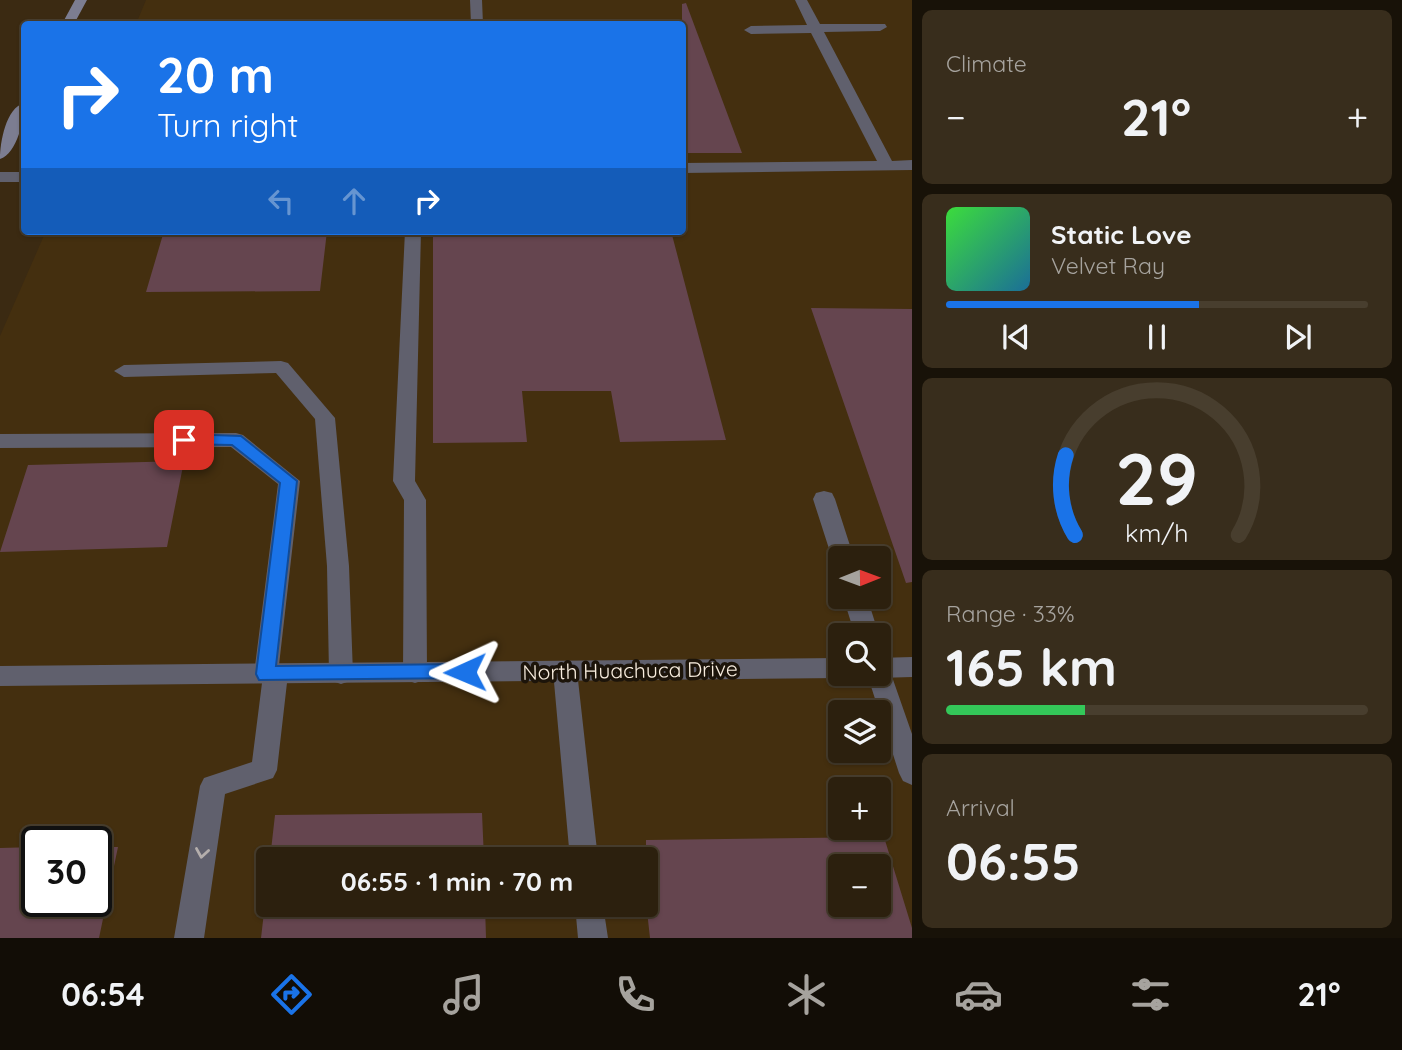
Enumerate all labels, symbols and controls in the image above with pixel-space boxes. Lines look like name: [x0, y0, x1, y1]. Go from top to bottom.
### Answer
text: 20 m: [157, 44, 274, 105]
icon: right: [42, 49, 133, 140]
text: Climate: [946, 49, 1027, 78]
text: 21°: [1121, 84, 1191, 149]
text: −: [946, 93, 966, 141]
text: +: [1347, 93, 1368, 141]
text: Turn right: [157, 105, 298, 145]
icon: left: [262, 182, 300, 220]
icon: ahead: [335, 182, 373, 220]
icon: right: [408, 182, 446, 220]
text: Static Love: [1051, 218, 1192, 251]
text: Velvet Ray: [1051, 251, 1165, 280]
icon: previous: [997, 318, 1035, 356]
icon: pause: [1138, 318, 1176, 356]
icon: next: [1279, 318, 1317, 356]
pin: [154, 410, 214, 470]
icon: arrive: [165, 421, 203, 459]
text: 29: [1116, 432, 1198, 523]
text: km/h: [1125, 517, 1189, 548]
north arrow: [828, 546, 891, 609]
map controls: [828, 546, 891, 917]
text: Range · 33%: [946, 599, 1075, 628]
button: search: [828, 623, 891, 686]
text: 165 km: [946, 634, 1117, 699]
position arrow: [428, 635, 502, 709]
street label: North Huachuca Drive: [522, 655, 738, 685]
button: layers: [828, 700, 891, 763]
button: +: [828, 777, 891, 840]
text: Arrival: [946, 793, 1015, 822]
speed limit sign: 30: [21, 826, 112, 917]
text: 06:55: [946, 828, 1081, 893]
one-way arrow: [195, 847, 210, 859]
button: −: [828, 854, 891, 917]
text: 06:55 · 1 min · 70 m: [341, 865, 573, 898]
icon: directions: [267, 970, 316, 1019]
icon: music: [439, 970, 488, 1019]
icon: phone: [611, 970, 660, 1019]
icon: climate: [782, 970, 831, 1019]
icon: car: [954, 970, 1003, 1019]
icon: filters: [1126, 970, 1175, 1019]
text: 06:54: [61, 974, 145, 1014]
text: 21°: [1297, 974, 1341, 1014]

